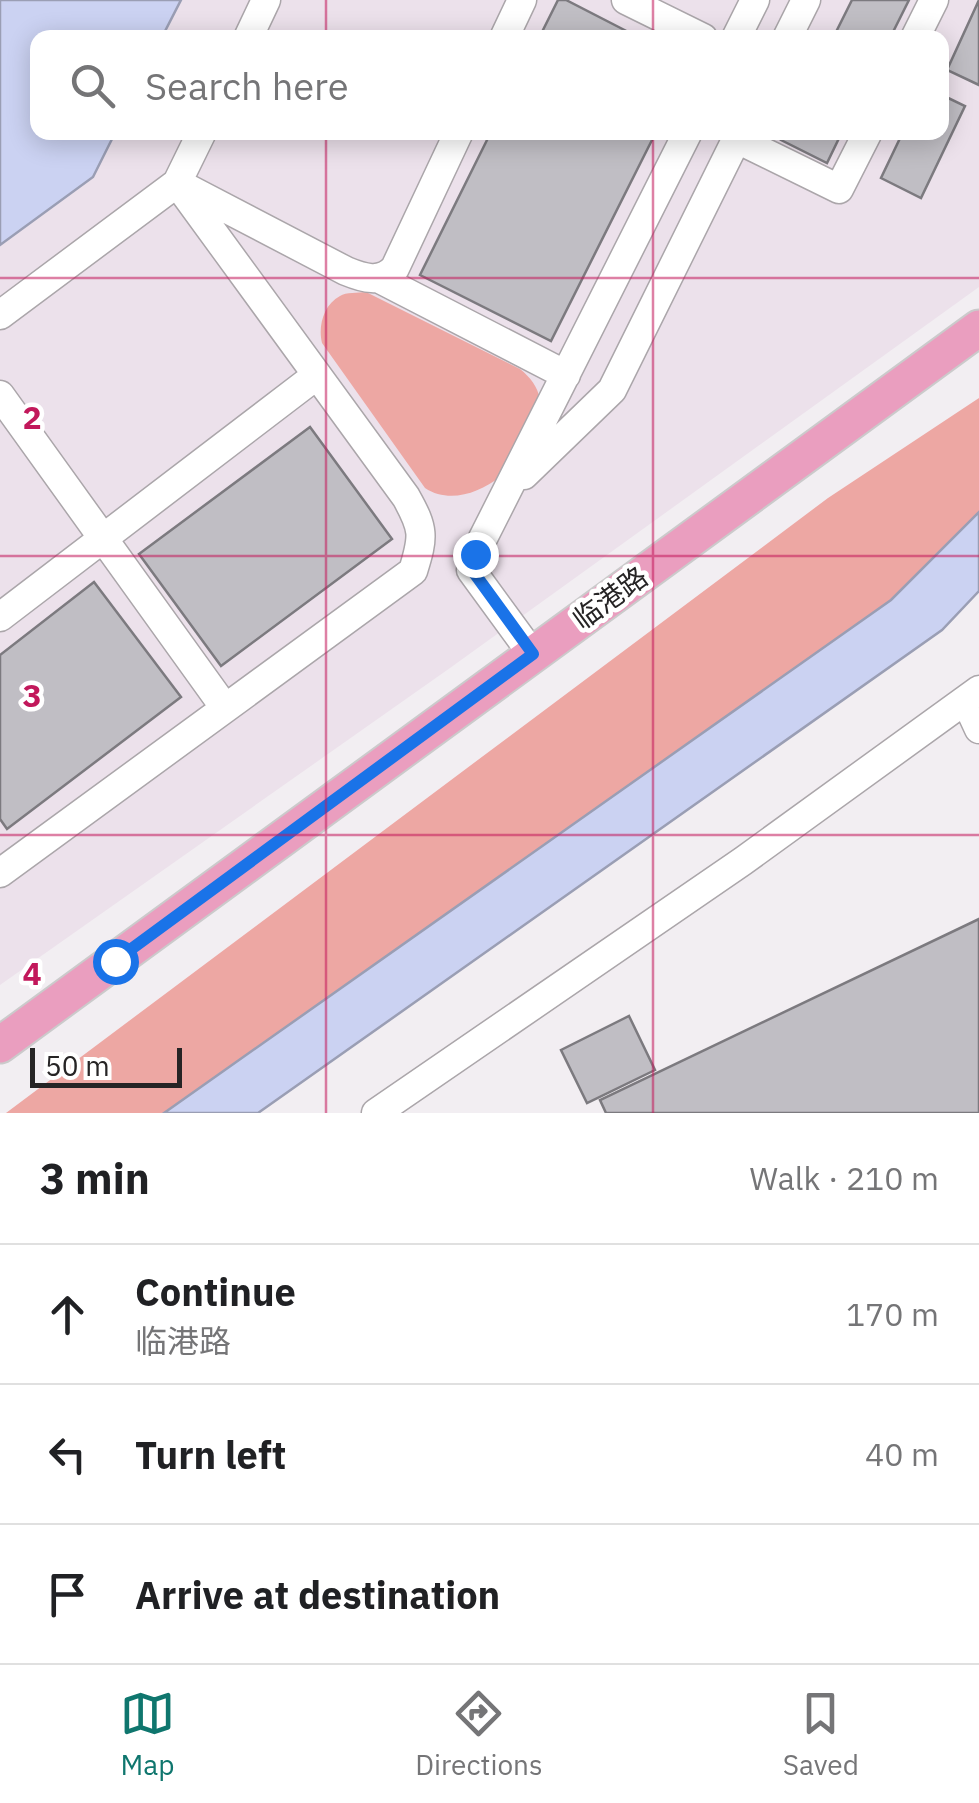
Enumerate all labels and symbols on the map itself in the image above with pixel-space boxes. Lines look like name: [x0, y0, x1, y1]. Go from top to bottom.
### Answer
text: 2: [22, 396, 42, 438]
route end: [453, 532, 499, 578]
street label: 临港路: [565, 558, 655, 637]
text: 3: [22, 674, 42, 716]
route start: [93, 939, 139, 985]
text: 4: [22, 952, 42, 994]
scale bar: [30, 1043, 182, 1088]

